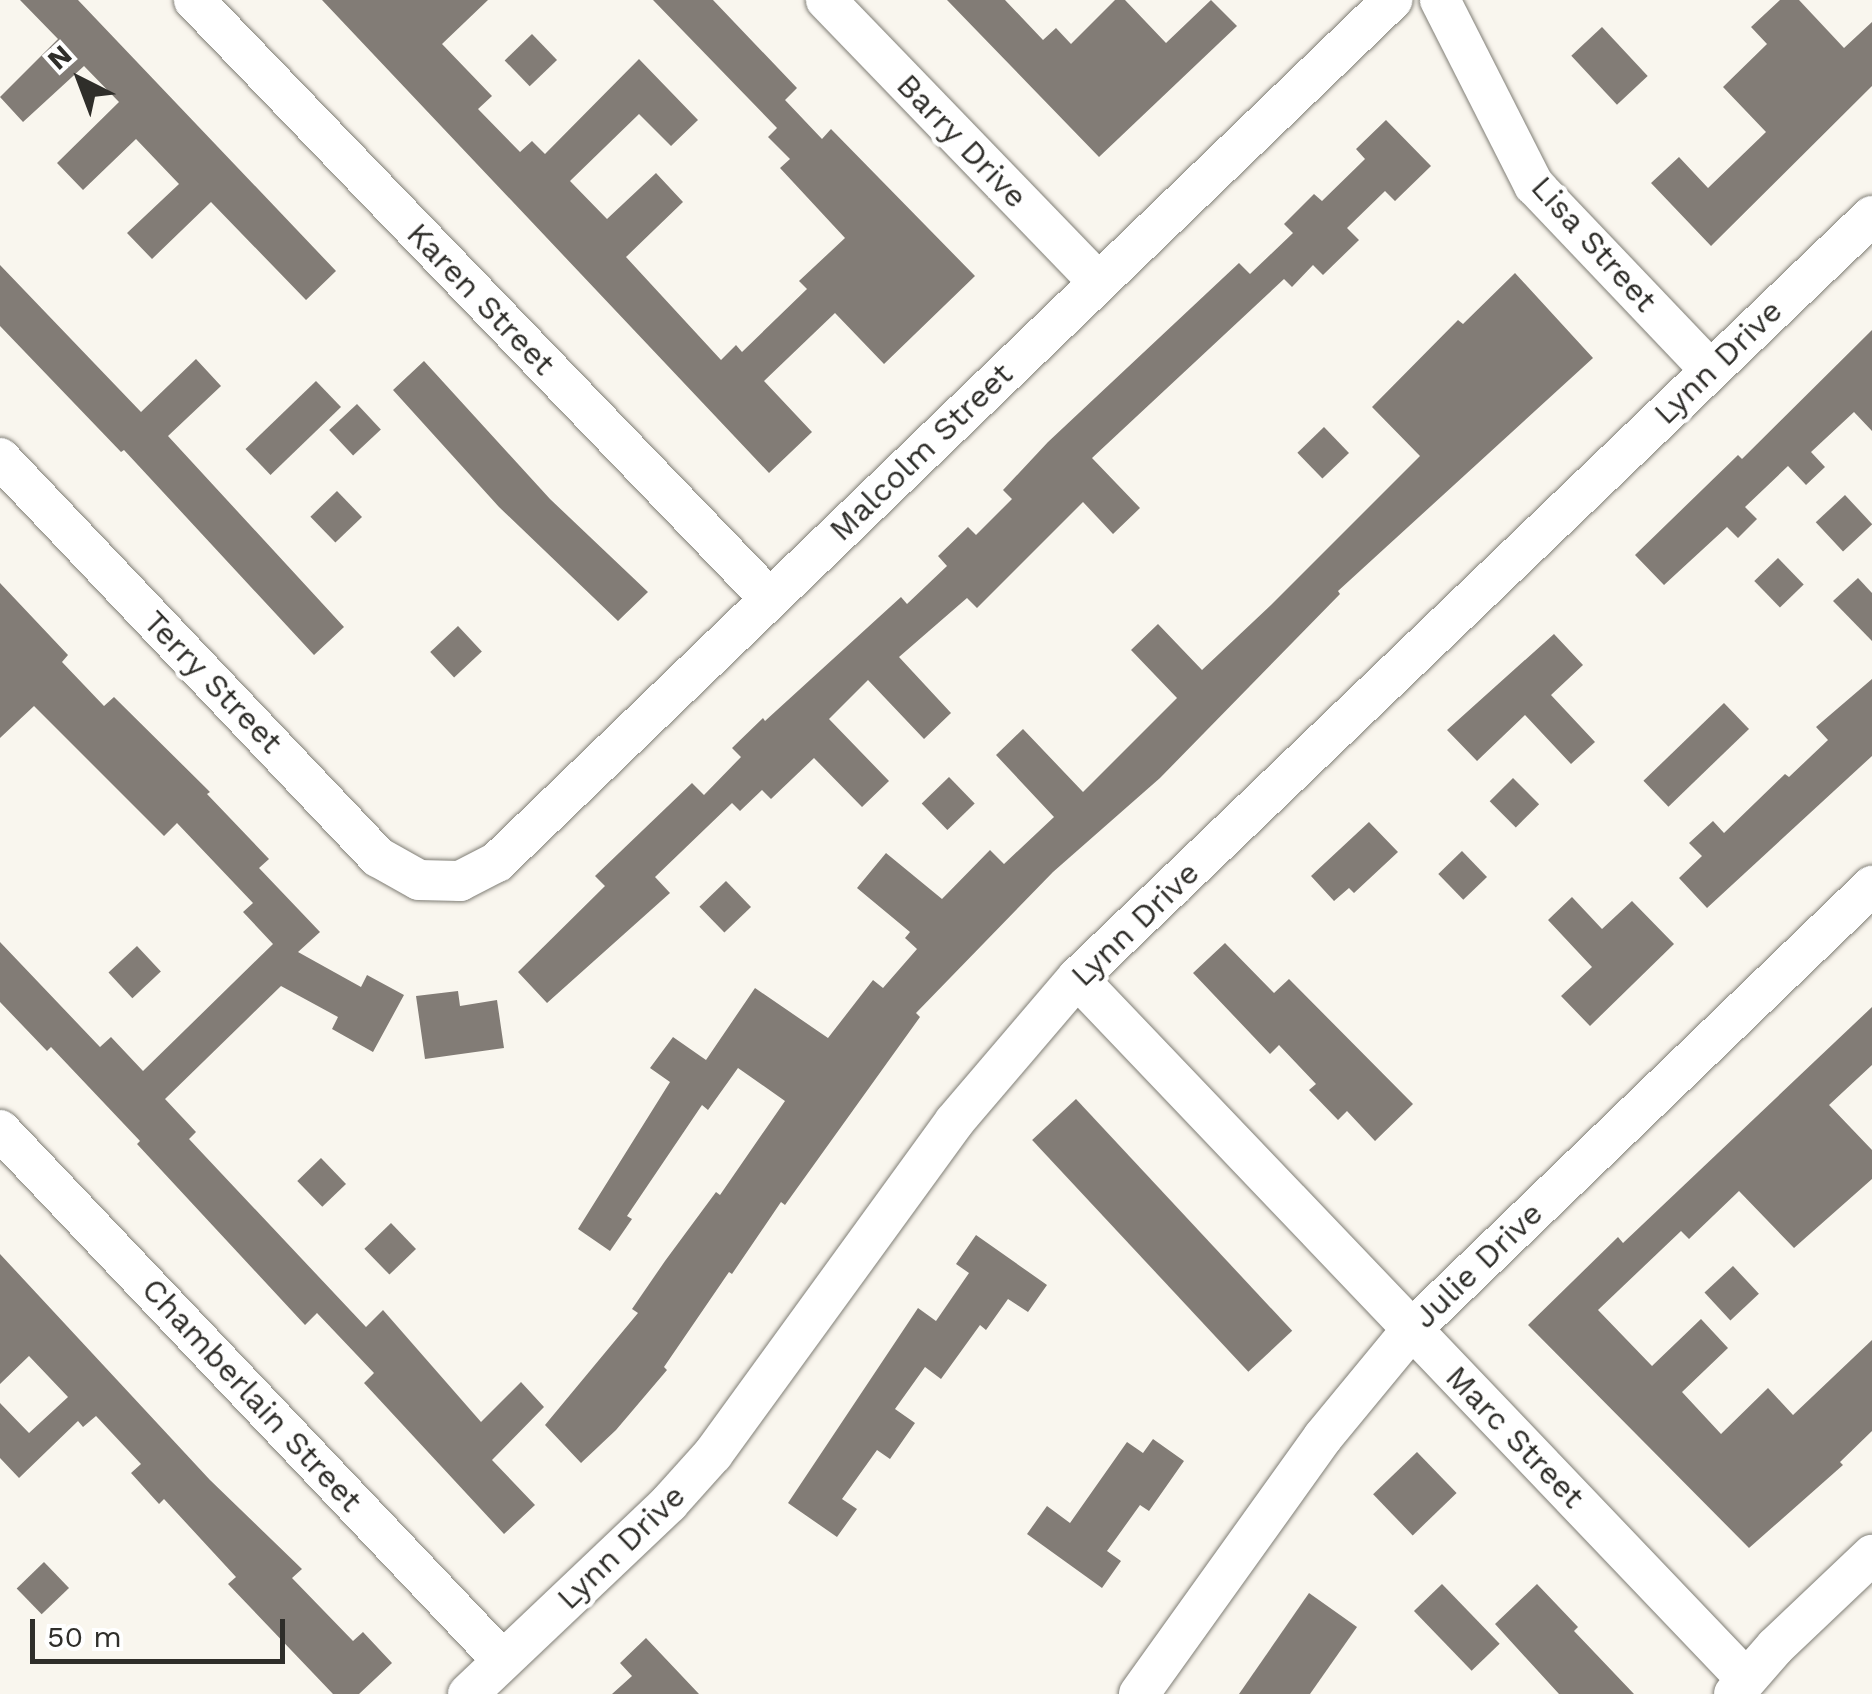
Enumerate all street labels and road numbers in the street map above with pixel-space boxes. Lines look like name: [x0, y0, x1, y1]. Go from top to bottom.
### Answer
street label: Barry Drive: [888, 66, 1036, 216]
street label: Lisa Street: [1523, 168, 1665, 320]
street label: Karen Street: [399, 215, 563, 383]
street label: Lynn Drive: [1646, 292, 1790, 432]
street label: Malcolm Street: [821, 355, 1021, 549]
street label: Terry Street: [135, 602, 291, 762]
street label: Lynn Drive: [1063, 854, 1207, 994]
street label: Julie Drive: [1405, 1194, 1551, 1336]
street label: Chamberlain Street: [134, 1270, 370, 1520]
street label: Marc Street: [1438, 1358, 1592, 1516]
street label: Lynn Drive: [549, 1477, 693, 1617]

